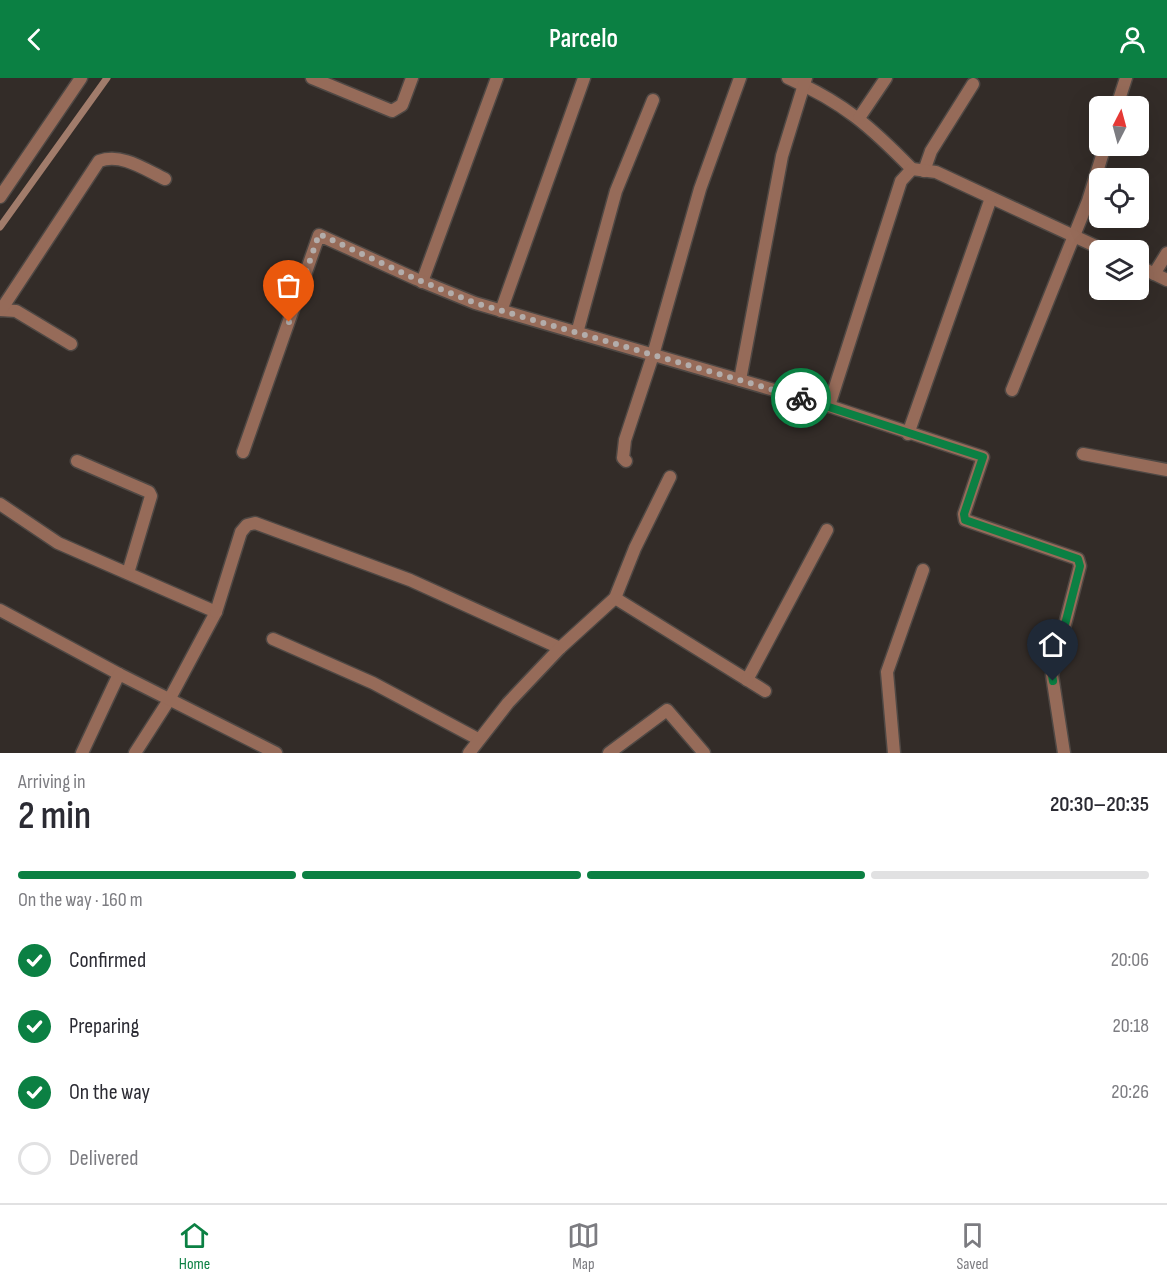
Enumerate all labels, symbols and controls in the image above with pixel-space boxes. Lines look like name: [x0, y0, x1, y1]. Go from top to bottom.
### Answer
icon: back: [18, 23, 51, 56]
text: Parcelo: [549, 23, 618, 55]
icon: person: [1116, 23, 1149, 56]
north arrow: [1089, 96, 1149, 156]
map controls: [1089, 96, 1149, 300]
button: locate: [1089, 168, 1149, 228]
button: layers: [1089, 240, 1149, 300]
pin: [263, 260, 314, 322]
icon: bag: [272, 269, 305, 302]
courier: [771, 368, 831, 428]
icon: bike: [785, 382, 818, 415]
pin: [1027, 619, 1078, 681]
icon: home: [1036, 628, 1069, 661]
text: Arriving in: [18, 770, 86, 794]
text: 20:30–20:35: [1050, 791, 1149, 818]
text: 2 min: [18, 793, 91, 840]
text: On the way · 160 m: [18, 888, 143, 912]
icon: check: [18, 944, 51, 977]
text: Confirmed: [69, 947, 146, 974]
text: 20:06: [1111, 948, 1149, 972]
icon: check: [18, 1010, 51, 1043]
text: Preparing: [69, 1013, 139, 1040]
text: 20:18: [1113, 1014, 1149, 1038]
icon: check: [18, 1076, 51, 1109]
text: On the way: [69, 1079, 150, 1106]
text: 20:26: [1111, 1080, 1149, 1104]
text: Delivered: [69, 1145, 138, 1172]
tab: Home: [178, 1219, 211, 1274]
tab: Map: [567, 1219, 600, 1274]
tab: Saved: [956, 1219, 989, 1274]

